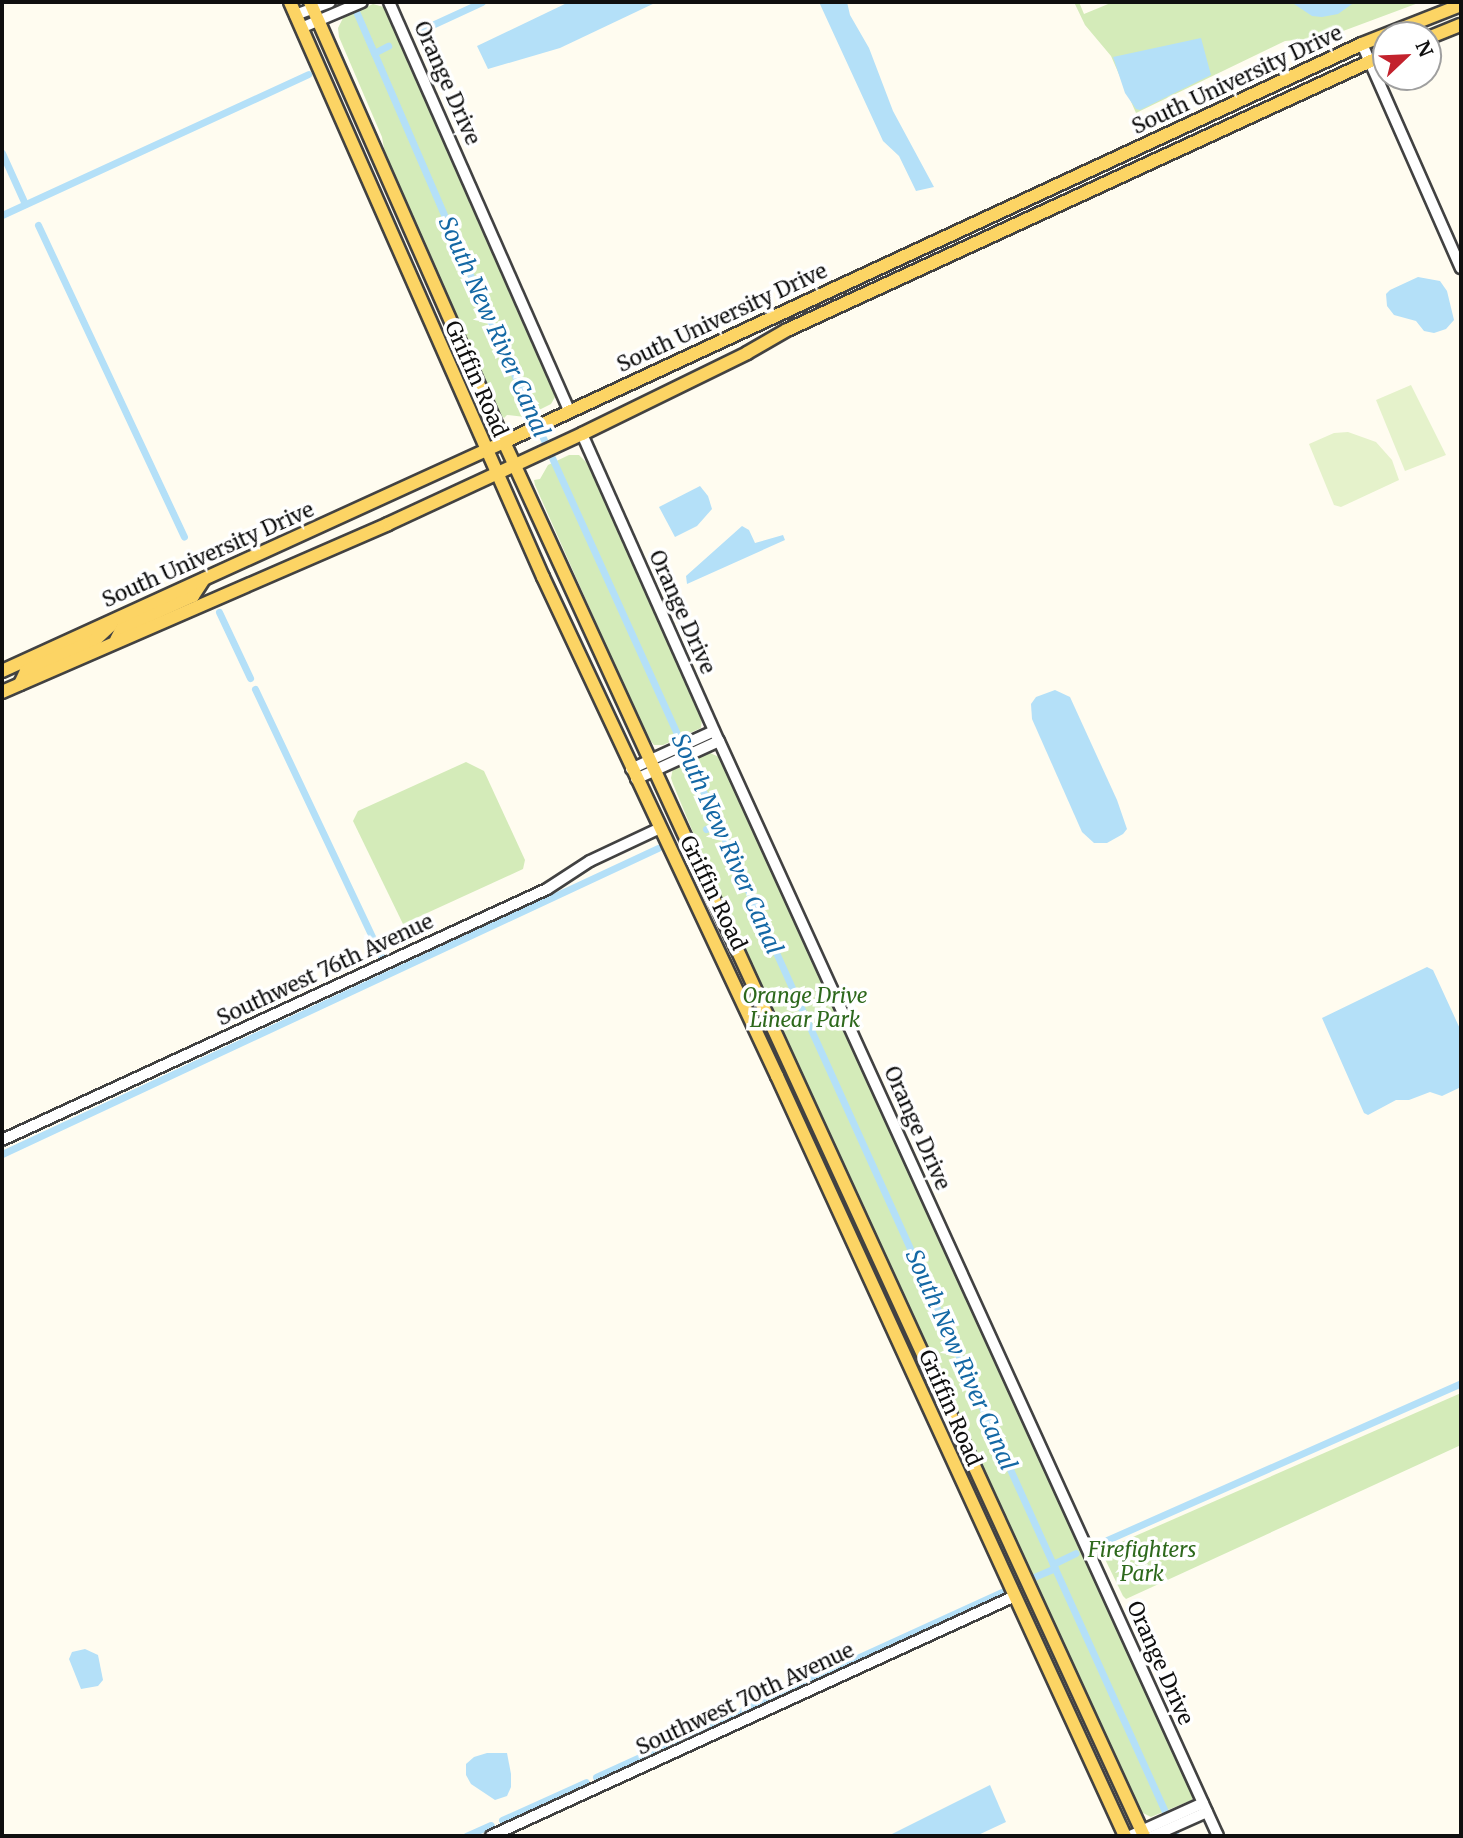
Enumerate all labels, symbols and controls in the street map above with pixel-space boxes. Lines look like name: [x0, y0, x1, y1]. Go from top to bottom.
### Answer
street label: Orange Drive: [409, 17, 485, 149]
street label: South University Drive: [1128, 20, 1346, 140]
north arrow: [1372, 21, 1442, 91]
text: N: [1411, 37, 1438, 60]
water label: South New River Canal: [433, 212, 555, 442]
street label: South University Drive: [613, 258, 831, 378]
street label: Griffin Road: [439, 317, 513, 441]
street label: South University Drive: [98, 497, 318, 613]
street label: Orange Drive: [644, 546, 720, 678]
water label: South New River Canal: [666, 729, 788, 959]
street label: Griffin Road: [674, 832, 752, 954]
street label: Southwest 76th Avenue: [213, 909, 437, 1031]
park label: Orange Drive Linear Park: [742, 983, 868, 1033]
street label: Orange Drive: [879, 1062, 955, 1194]
water label: South New River Canal: [900, 1245, 1022, 1475]
street label: Griffin Road: [913, 1346, 987, 1470]
park label: Firefighters Park: [1088, 1537, 1196, 1587]
street label: Orange Drive: [1122, 1597, 1198, 1729]
street label: Southwest 70th Avenue: [632, 1637, 858, 1761]

